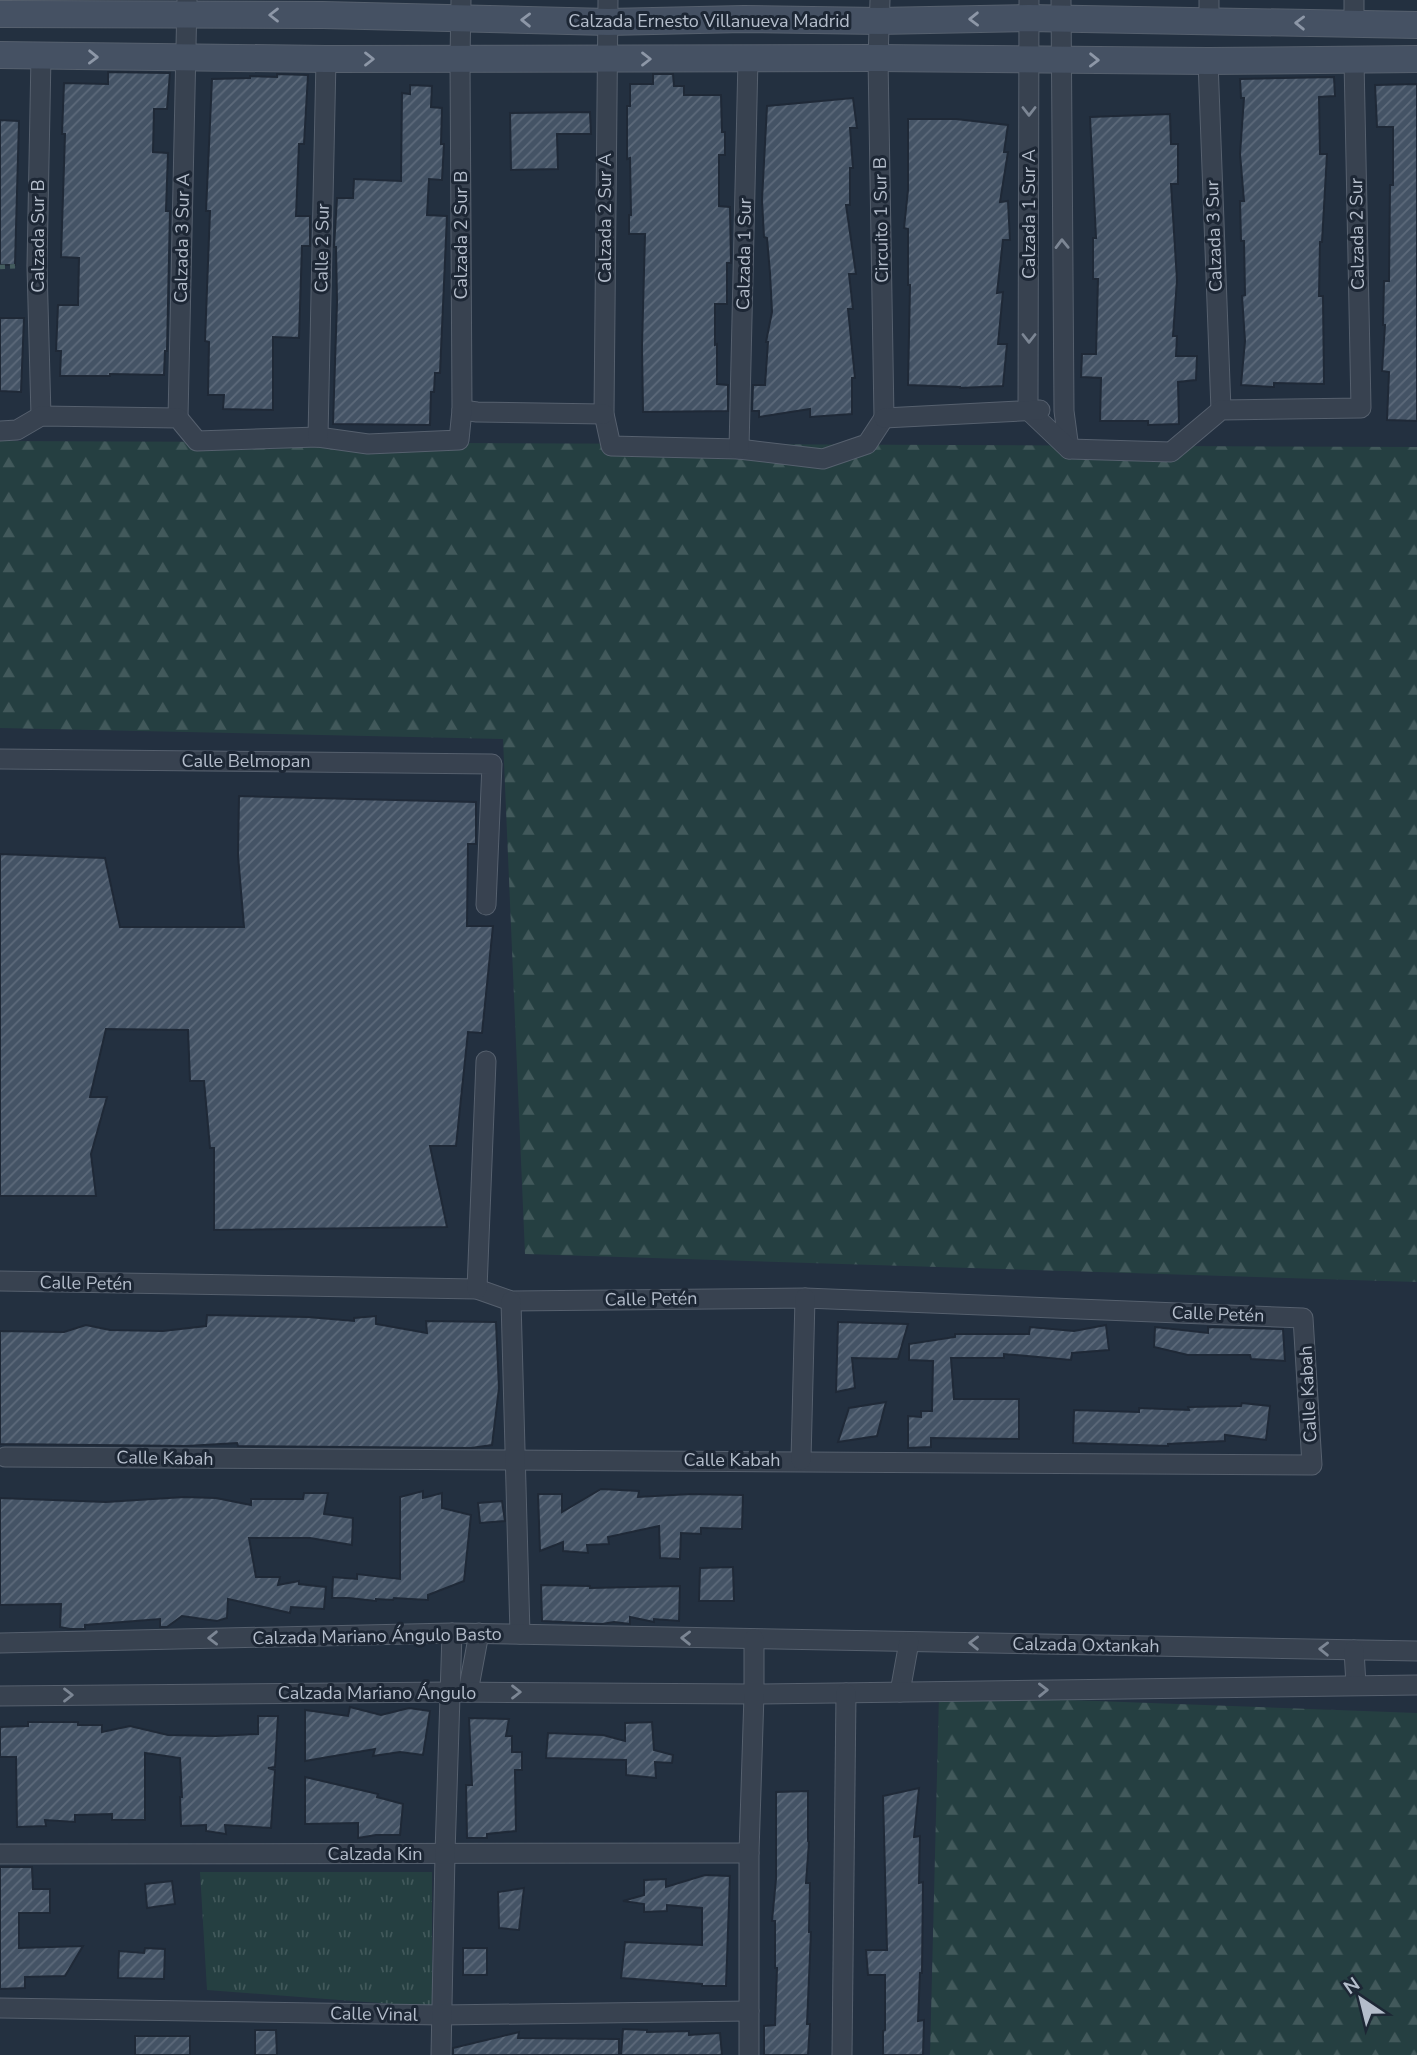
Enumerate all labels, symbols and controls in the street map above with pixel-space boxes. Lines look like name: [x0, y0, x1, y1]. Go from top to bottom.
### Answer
one-way arrow: [269, 7, 279, 23]
street label: Calzada Ernesto Villanueva Madrid: [568, 9, 850, 33]
one-way arrow: [521, 12, 532, 27]
one-way arrow: [969, 12, 980, 27]
one-way arrow: [1294, 16, 1305, 31]
one-way arrow: [88, 49, 98, 65]
one-way arrow: [364, 51, 375, 67]
one-way arrow: [641, 51, 651, 67]
one-way arrow: [1089, 52, 1099, 68]
one-way arrow: [1021, 106, 1037, 117]
street label: Calzada 1 Sur A: [1017, 149, 1041, 279]
street label: Calzada 2 Sur A: [593, 153, 617, 283]
street label: Circuito 1 Sur B: [868, 157, 894, 283]
street label: Calzada 2 Sur B: [449, 171, 473, 299]
street label: Calzada 3 Sur A: [169, 173, 195, 303]
street label: Calzada 2 Sur: [1344, 177, 1370, 290]
street label: Calzada Sur B: [26, 179, 50, 293]
street label: Calzada 3 Sur: [1200, 179, 1228, 292]
street label: Calzada 1 Sur: [731, 197, 757, 310]
street label: Calle 2 Sur: [309, 203, 335, 293]
one-way arrow: [1054, 239, 1070, 249]
one-way arrow: [1021, 334, 1037, 344]
street label: Calle Belmopan: [182, 749, 310, 773]
street label: Calle Petén: [39, 1270, 133, 1296]
street label: Calle Petén: [604, 1286, 698, 1312]
street label: Calle Petén: [1171, 1300, 1265, 1328]
street label: Calle Kabah: [1293, 1345, 1323, 1443]
street label: Calle Kabah: [116, 1445, 214, 1471]
street label: Calle Kabah: [683, 1448, 781, 1472]
street label: Calzada Mariano Ángulo Basto: [252, 1622, 502, 1650]
one-way arrow: [680, 1630, 691, 1646]
one-way arrow: [208, 1631, 219, 1646]
street label: Calzada Oxtankah: [1012, 1632, 1160, 1658]
one-way arrow: [969, 1635, 979, 1651]
one-way arrow: [1319, 1641, 1329, 1657]
street label: Calzada Mariano Ángulo: [278, 1681, 476, 1705]
one-way arrow: [1038, 1682, 1049, 1698]
one-way arrow: [511, 1684, 522, 1700]
one-way arrow: [63, 1687, 74, 1703]
street label: Calzada Kin: [328, 1842, 422, 1866]
north arrow: [1326, 1964, 1396, 2034]
text: N: [1339, 1971, 1365, 2001]
street label: Calle Vinal: [330, 2001, 419, 2027]

